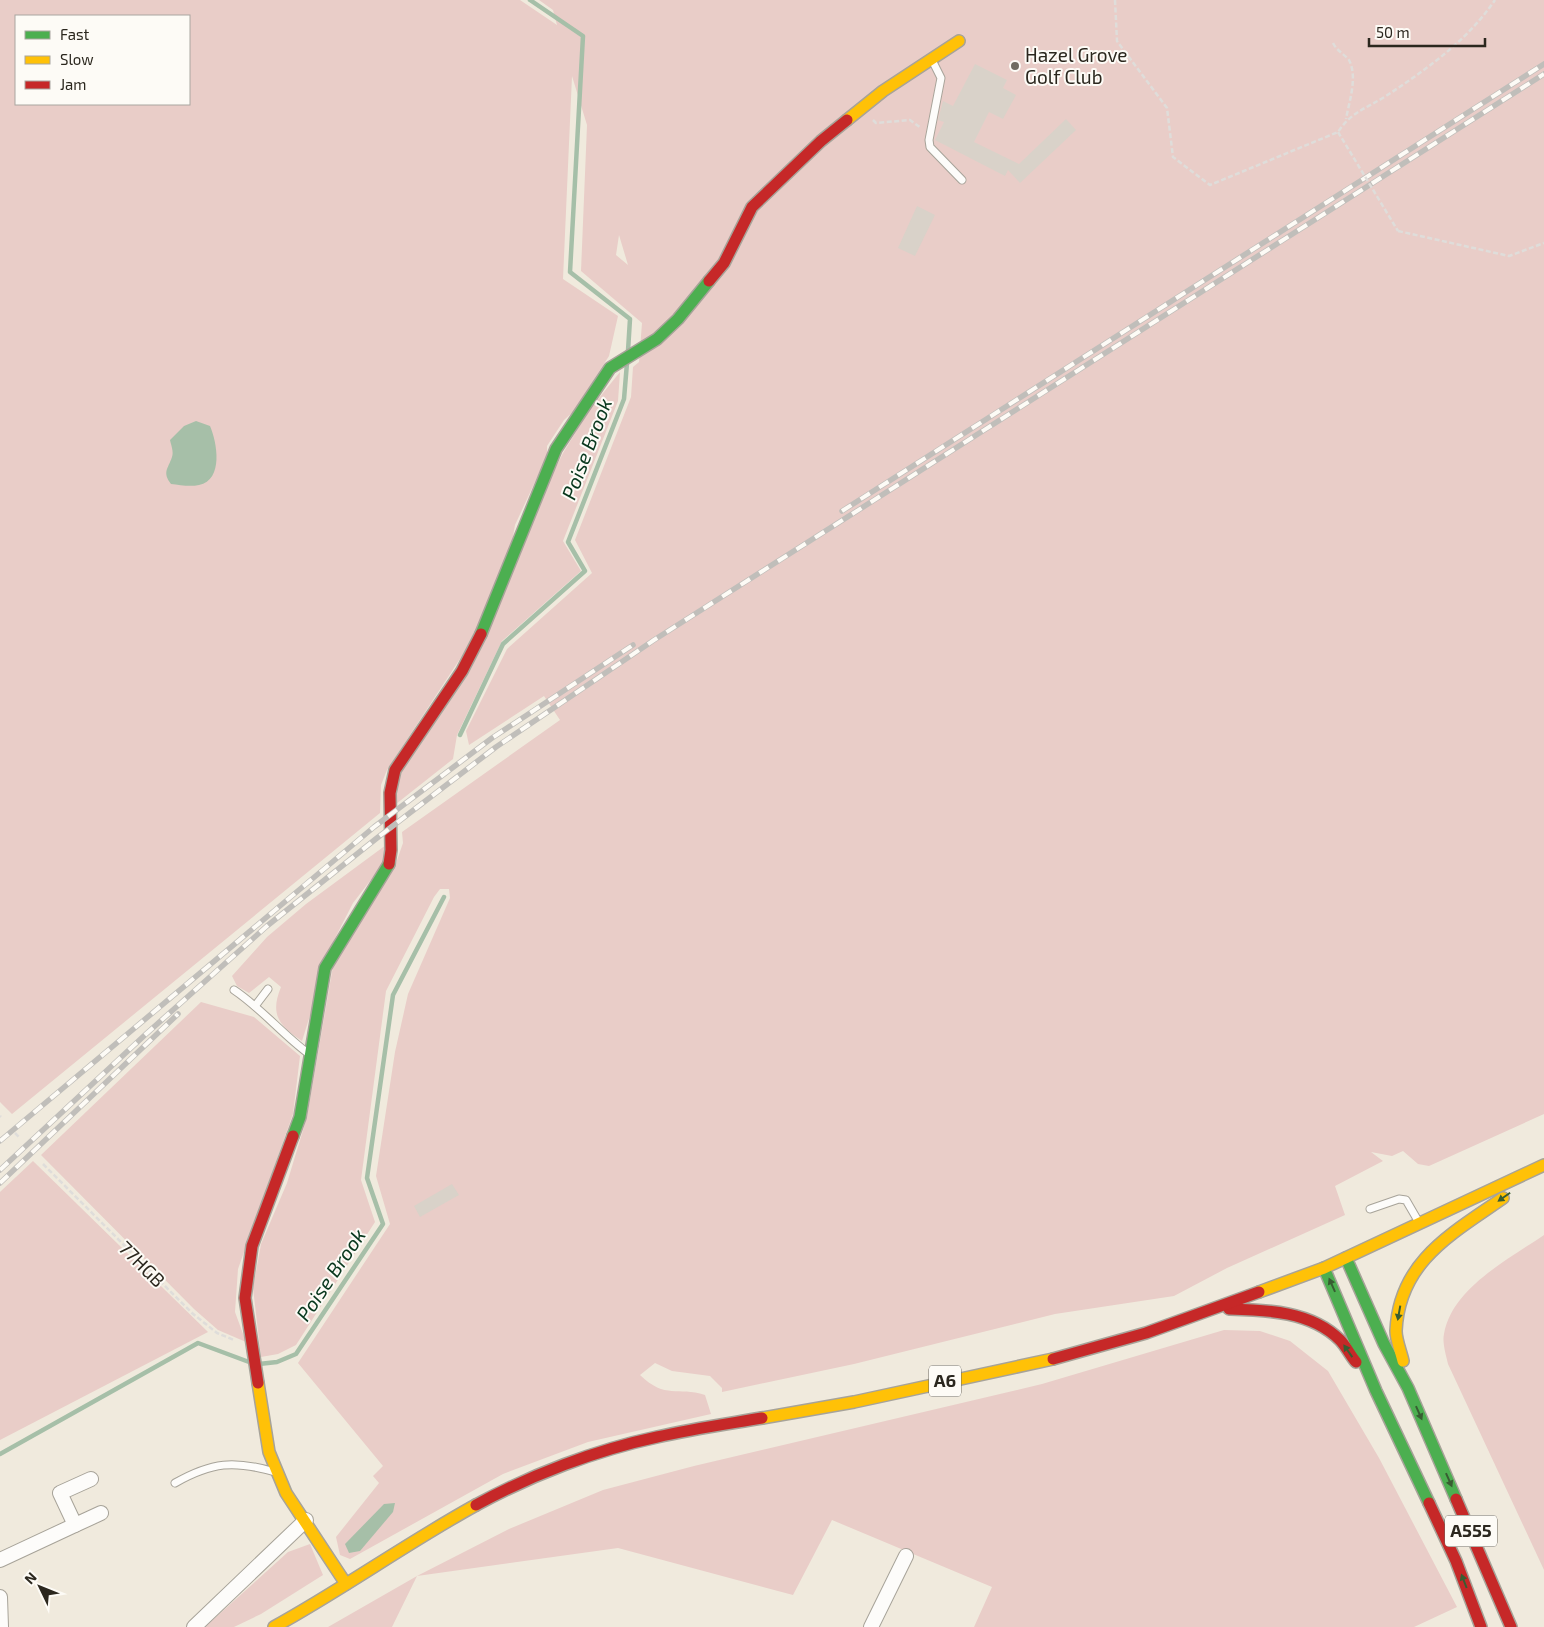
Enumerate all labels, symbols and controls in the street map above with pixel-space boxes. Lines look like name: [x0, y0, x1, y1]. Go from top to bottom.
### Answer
legend: [15, 15, 190, 105]
scale bar: [1369, 15, 1485, 47]
text: 50 m: [1376, 23, 1410, 41]
text: Fast: [60, 25, 90, 43]
place label: Hazel Grove Golf Club: [1025, 43, 1128, 88]
text: Slow: [60, 50, 94, 68]
marker: Hazel Grove Golf Club: [1009, 60, 1021, 72]
text: Jam: [60, 75, 86, 93]
water label: Poise Brook: [556, 395, 616, 503]
one-way arrow: [1497, 1192, 1511, 1202]
water label: Poise Brook: [290, 1224, 370, 1325]
street label: 77HGB: [114, 1236, 170, 1292]
one-way arrow: [1327, 1278, 1335, 1292]
one-way arrow: [1395, 1306, 1403, 1322]
one-way arrow: [1343, 1344, 1353, 1358]
road number: A6: [929, 1365, 961, 1396]
one-way arrow: [1416, 1406, 1424, 1420]
one-way arrow: [1445, 1473, 1453, 1487]
road number: A555: [1445, 1515, 1497, 1546]
north arrow: [15, 1562, 65, 1612]
text: N: [20, 1568, 40, 1587]
one-way arrow: [1460, 1574, 1467, 1589]

